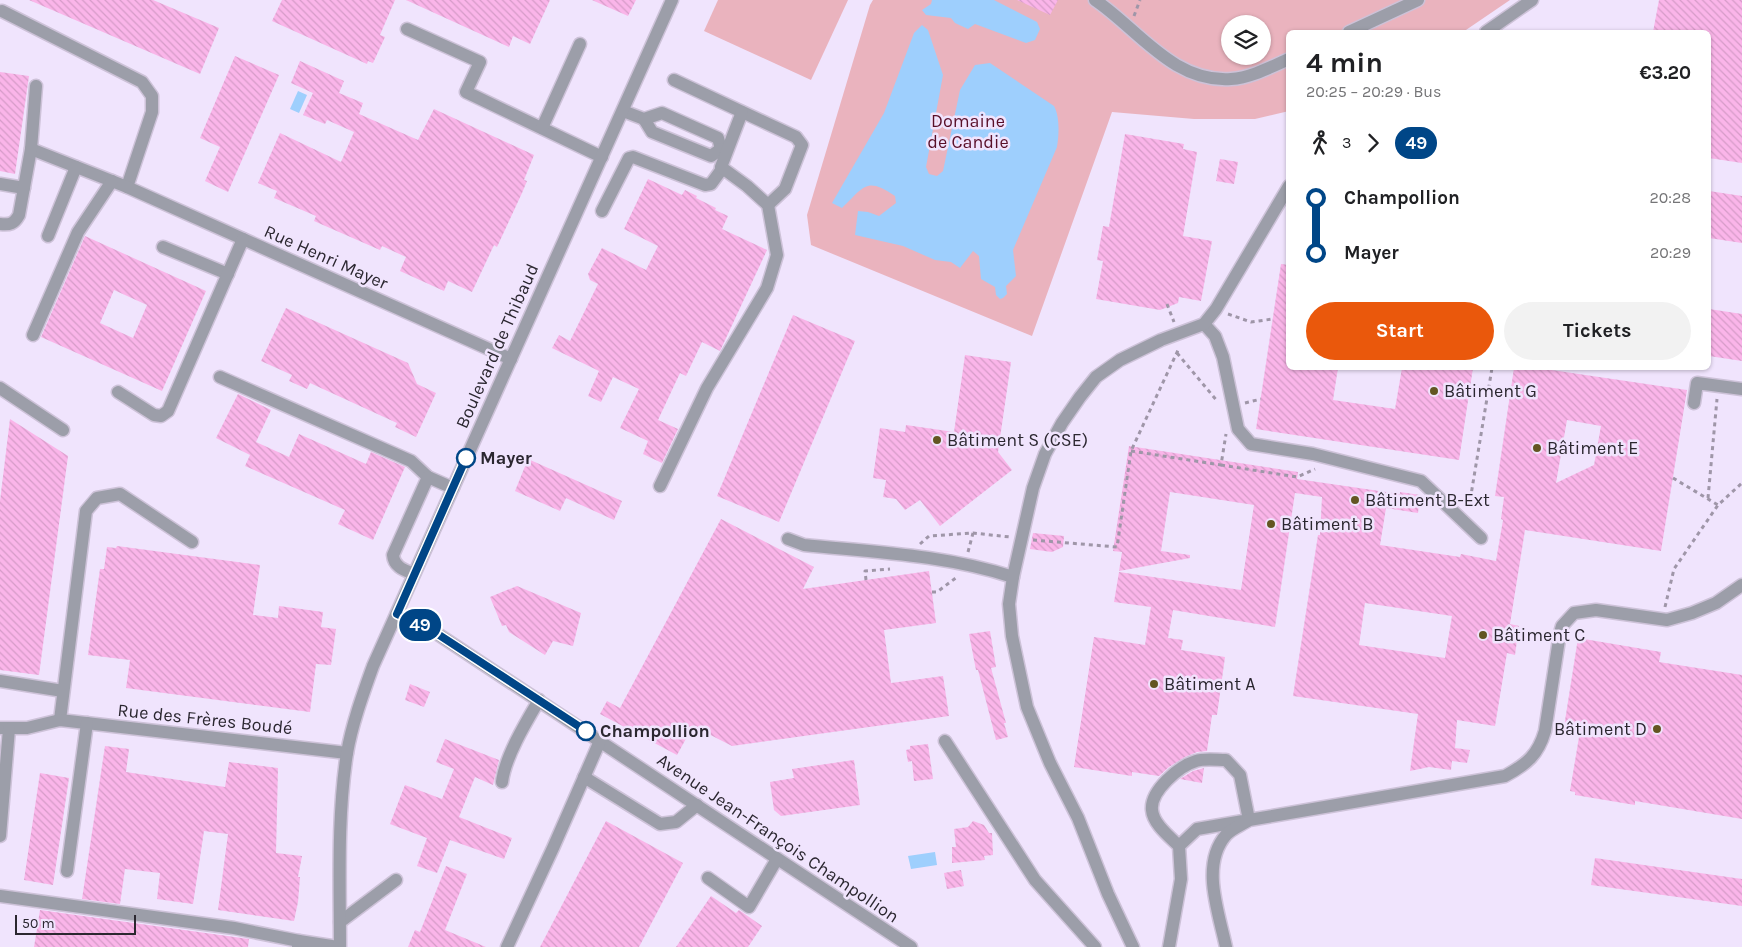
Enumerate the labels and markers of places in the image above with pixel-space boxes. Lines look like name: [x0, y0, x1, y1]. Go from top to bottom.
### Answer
place label: Bâtiment G: [1444, 380, 1537, 402]
marker: Bâtiment G: [1428, 385, 1440, 397]
place label: Bâtiment S (CSE): [947, 429, 1088, 451]
marker: Bâtiment S (CSE): [931, 434, 943, 446]
place label: Bâtiment E: [1547, 437, 1638, 459]
marker: Bâtiment E: [1531, 442, 1543, 454]
place label: Mayer: [480, 447, 532, 469]
marker: Mayer: [456, 448, 476, 468]
place label: Bâtiment B-Ext: [1365, 489, 1490, 511]
marker: Bâtiment B-Ext: [1349, 494, 1361, 506]
place label: Bâtiment B: [1281, 513, 1373, 535]
marker: Bâtiment B: [1265, 518, 1277, 530]
place label: Bâtiment C: [1493, 624, 1585, 646]
marker: Bâtiment C: [1477, 629, 1489, 641]
place label: Bâtiment A: [1164, 673, 1256, 695]
marker: Bâtiment A: [1148, 678, 1160, 690]
place label: Bâtiment D: [1554, 718, 1647, 740]
place label: Champollion: [600, 720, 710, 742]
marker: Champollion: [576, 721, 596, 741]
marker: Bâtiment D: [1651, 723, 1663, 735]

